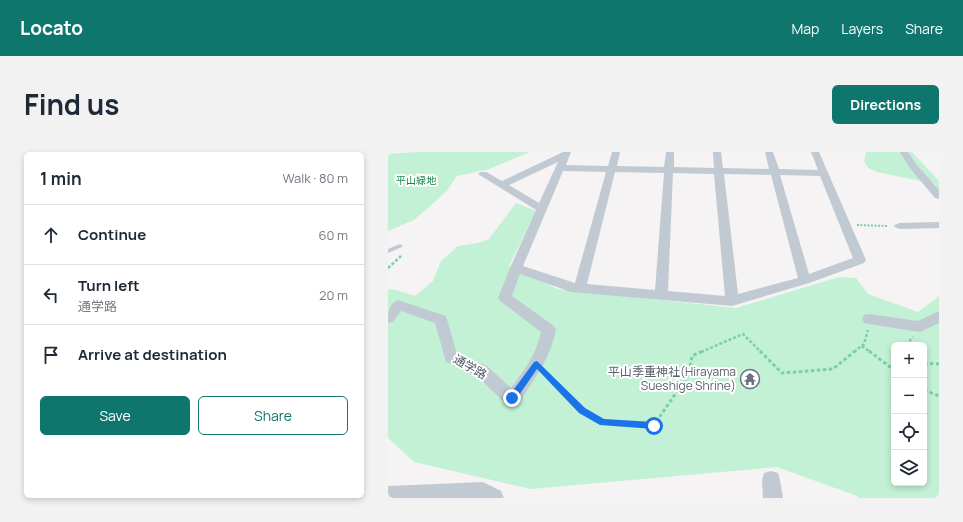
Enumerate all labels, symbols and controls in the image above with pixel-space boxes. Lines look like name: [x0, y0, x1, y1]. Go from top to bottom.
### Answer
text: Locato: [20, 15, 83, 41]
text: Map: [791, 19, 819, 38]
text: Layers: [841, 19, 883, 38]
text: Share: [905, 19, 943, 38]
text: Find us: [24, 85, 119, 123]
button: Directions: [832, 85, 939, 124]
text: 1 min: [40, 167, 82, 190]
text: Walk · 80 m: [282, 169, 348, 187]
park label: 平山緑地: [396, 173, 437, 187]
icon: ahead: [40, 224, 62, 246]
text: Continue: [78, 224, 146, 245]
text: 60 m: [318, 226, 348, 244]
text: Turn left: [78, 275, 140, 296]
icon: left: [40, 284, 62, 306]
text: 20 m: [319, 286, 348, 304]
text: 通学路: [78, 297, 117, 315]
map controls: [891, 342, 927, 486]
button: +: [891, 342, 927, 378]
icon: arrive: [40, 344, 62, 366]
text: Arrive at destination: [78, 344, 227, 365]
street label: 通学路: [450, 350, 490, 383]
place label: 平山季重神社(Hirayama Sueshige Shrine): [608, 363, 736, 394]
temple icon: 平山季重神社(Hirayama Sueshige Shrine): [739, 368, 761, 390]
button: −: [891, 378, 927, 414]
route end: [503, 389, 521, 407]
button: Save: [40, 396, 190, 435]
button: Share: [198, 396, 348, 435]
button: locate: [891, 414, 927, 450]
route start: [645, 417, 663, 435]
button: layers: [891, 450, 927, 486]

